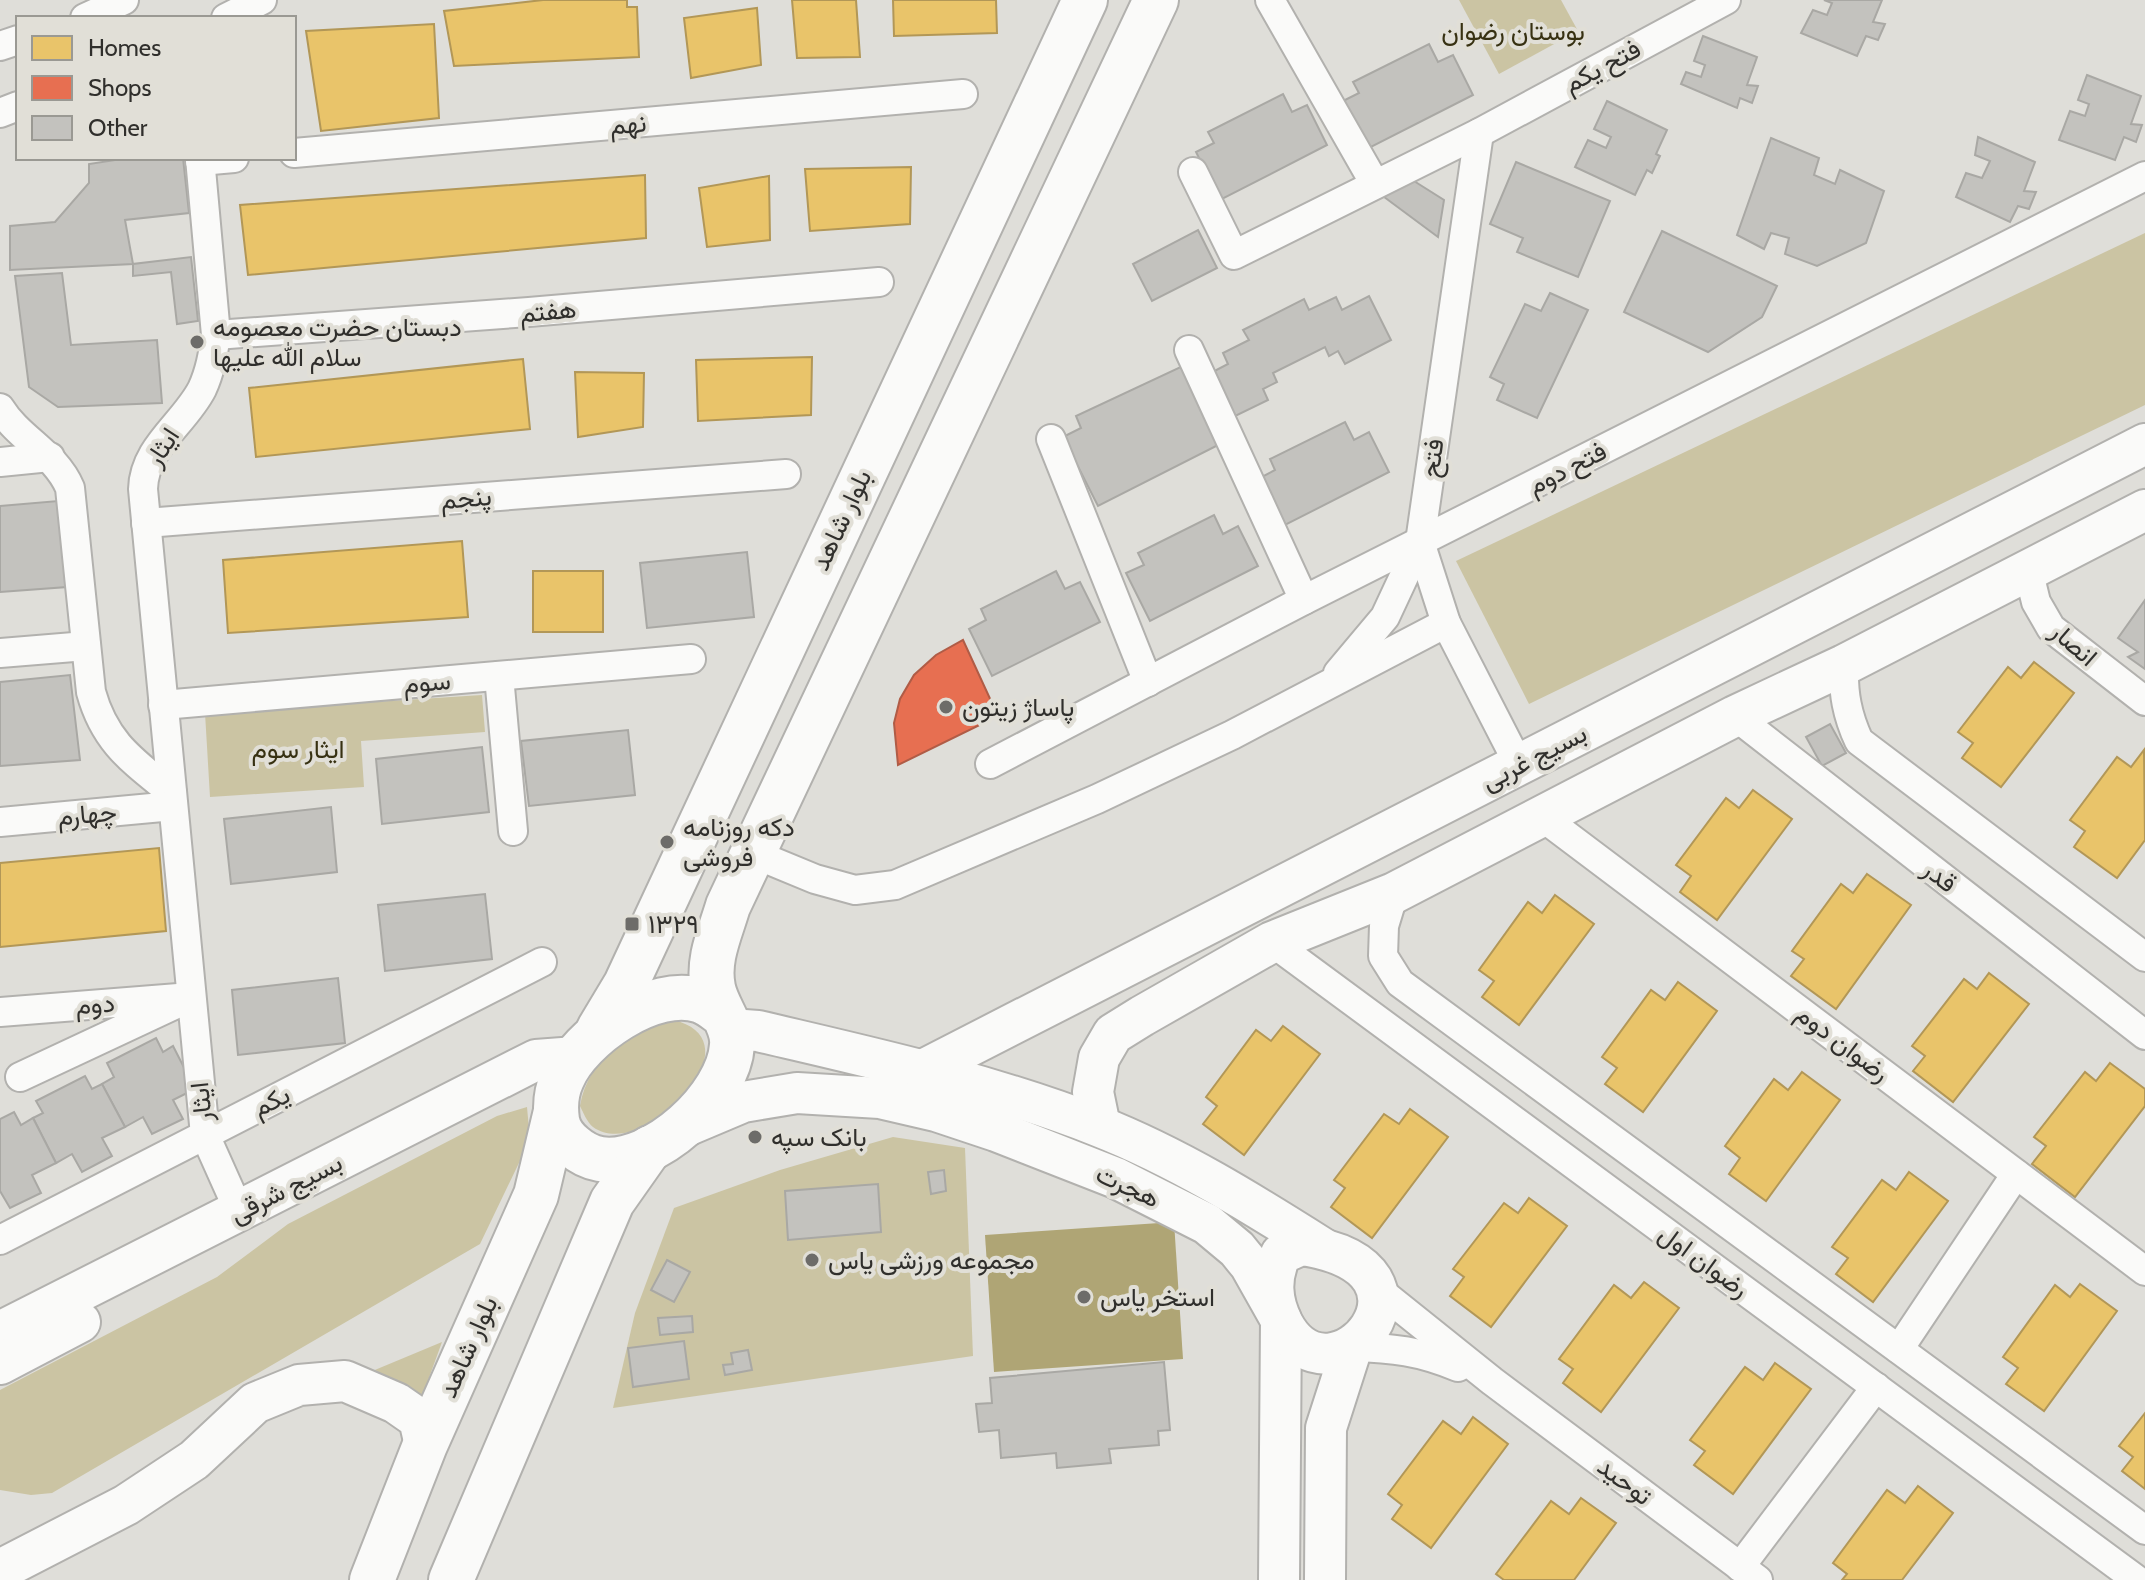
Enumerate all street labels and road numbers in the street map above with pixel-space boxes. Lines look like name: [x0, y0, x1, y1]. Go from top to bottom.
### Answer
street label: فتح یکم: [1558, 32, 1647, 101]
street label: نهم: [608, 106, 648, 143]
street label: هفتم: [518, 293, 578, 330]
street label: ایثار: [137, 422, 186, 473]
street label: فتح دوم: [1522, 435, 1613, 503]
street label: فتح: [1413, 436, 1453, 480]
street label: بلوار شاهد: [804, 465, 878, 575]
street label: پنجم: [439, 480, 493, 518]
street label: انصار: [2043, 614, 2104, 673]
street label: سوم: [402, 664, 452, 701]
street label: بسیج غربی: [1476, 717, 1593, 799]
street label: چهارم: [56, 795, 118, 835]
street label: قدر: [1916, 852, 1963, 899]
street label: دوم: [74, 987, 116, 1022]
street label: رضوان دوم: [1789, 997, 1896, 1089]
street label: یکم: [247, 1078, 296, 1125]
street label: ایثار: [183, 1081, 219, 1124]
street label: بسیج شرقی: [225, 1146, 348, 1232]
street label: هجرت: [1091, 1157, 1165, 1215]
street label: رضوان اول: [1653, 1218, 1755, 1304]
street label: بلوار شاهد: [432, 1291, 504, 1403]
street label: توحید: [1591, 1450, 1659, 1512]

